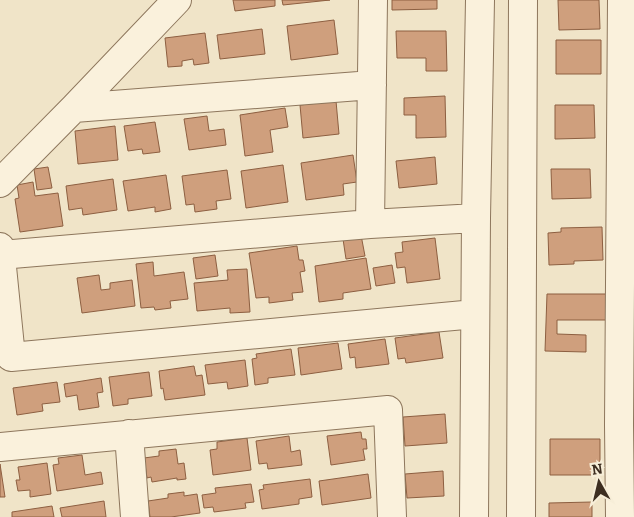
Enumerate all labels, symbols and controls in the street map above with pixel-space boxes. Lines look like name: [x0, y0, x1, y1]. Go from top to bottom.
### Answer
north arrow: [574, 457, 624, 507]
text: N: [591, 460, 604, 479]

